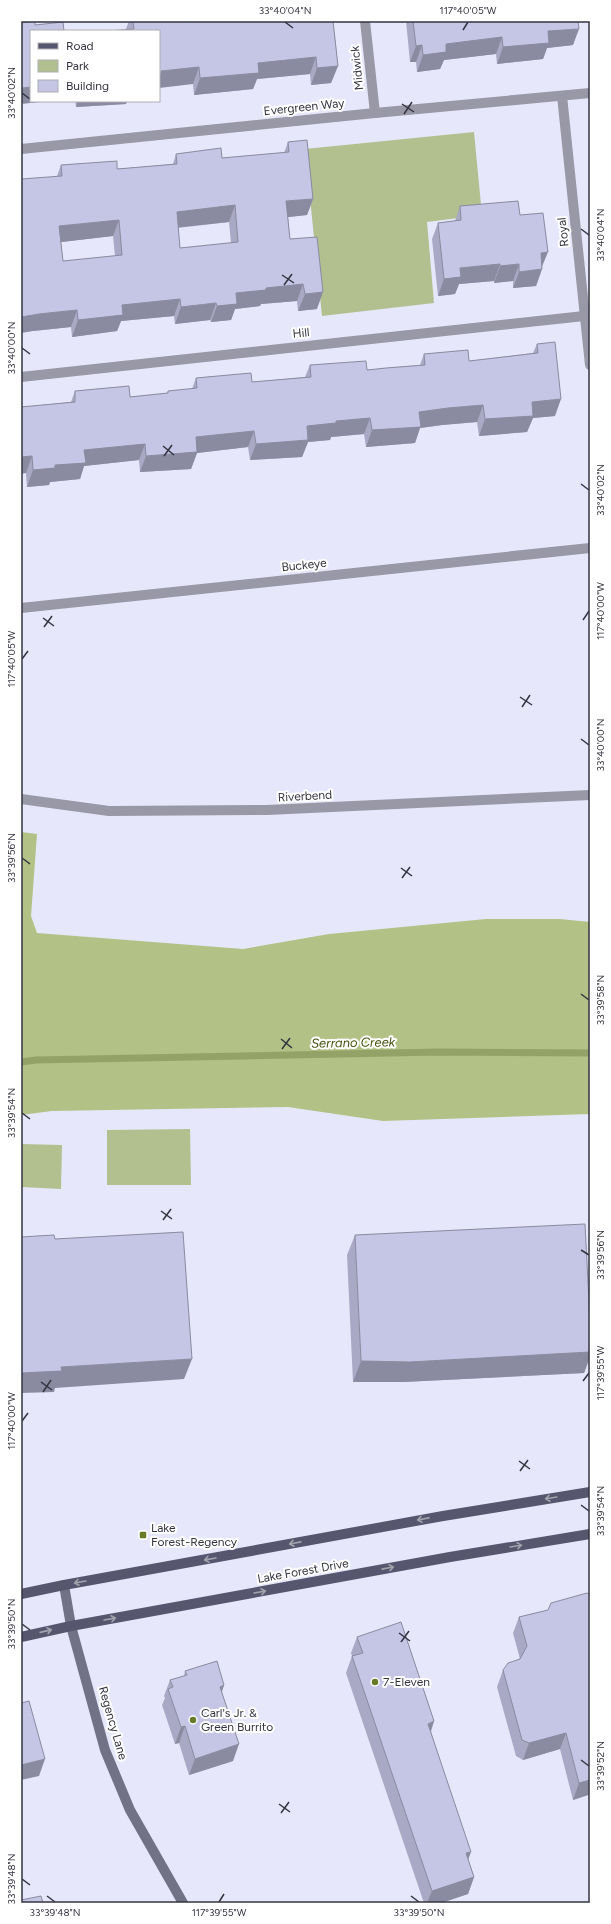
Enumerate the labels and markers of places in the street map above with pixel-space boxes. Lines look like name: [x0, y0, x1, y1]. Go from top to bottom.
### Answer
place label: Lake Forest-Regency: [151, 1521, 238, 1549]
marker: Lake Forest-Regency: [138, 1530, 148, 1540]
place label: 7-Eleven: [383, 1675, 430, 1689]
marker: 7-Eleven: [370, 1677, 380, 1687]
place label: Carl's Jr. & Green Burrito: [201, 1706, 273, 1734]
marker: Carl's Jr. & Green Burrito: [188, 1715, 198, 1725]

